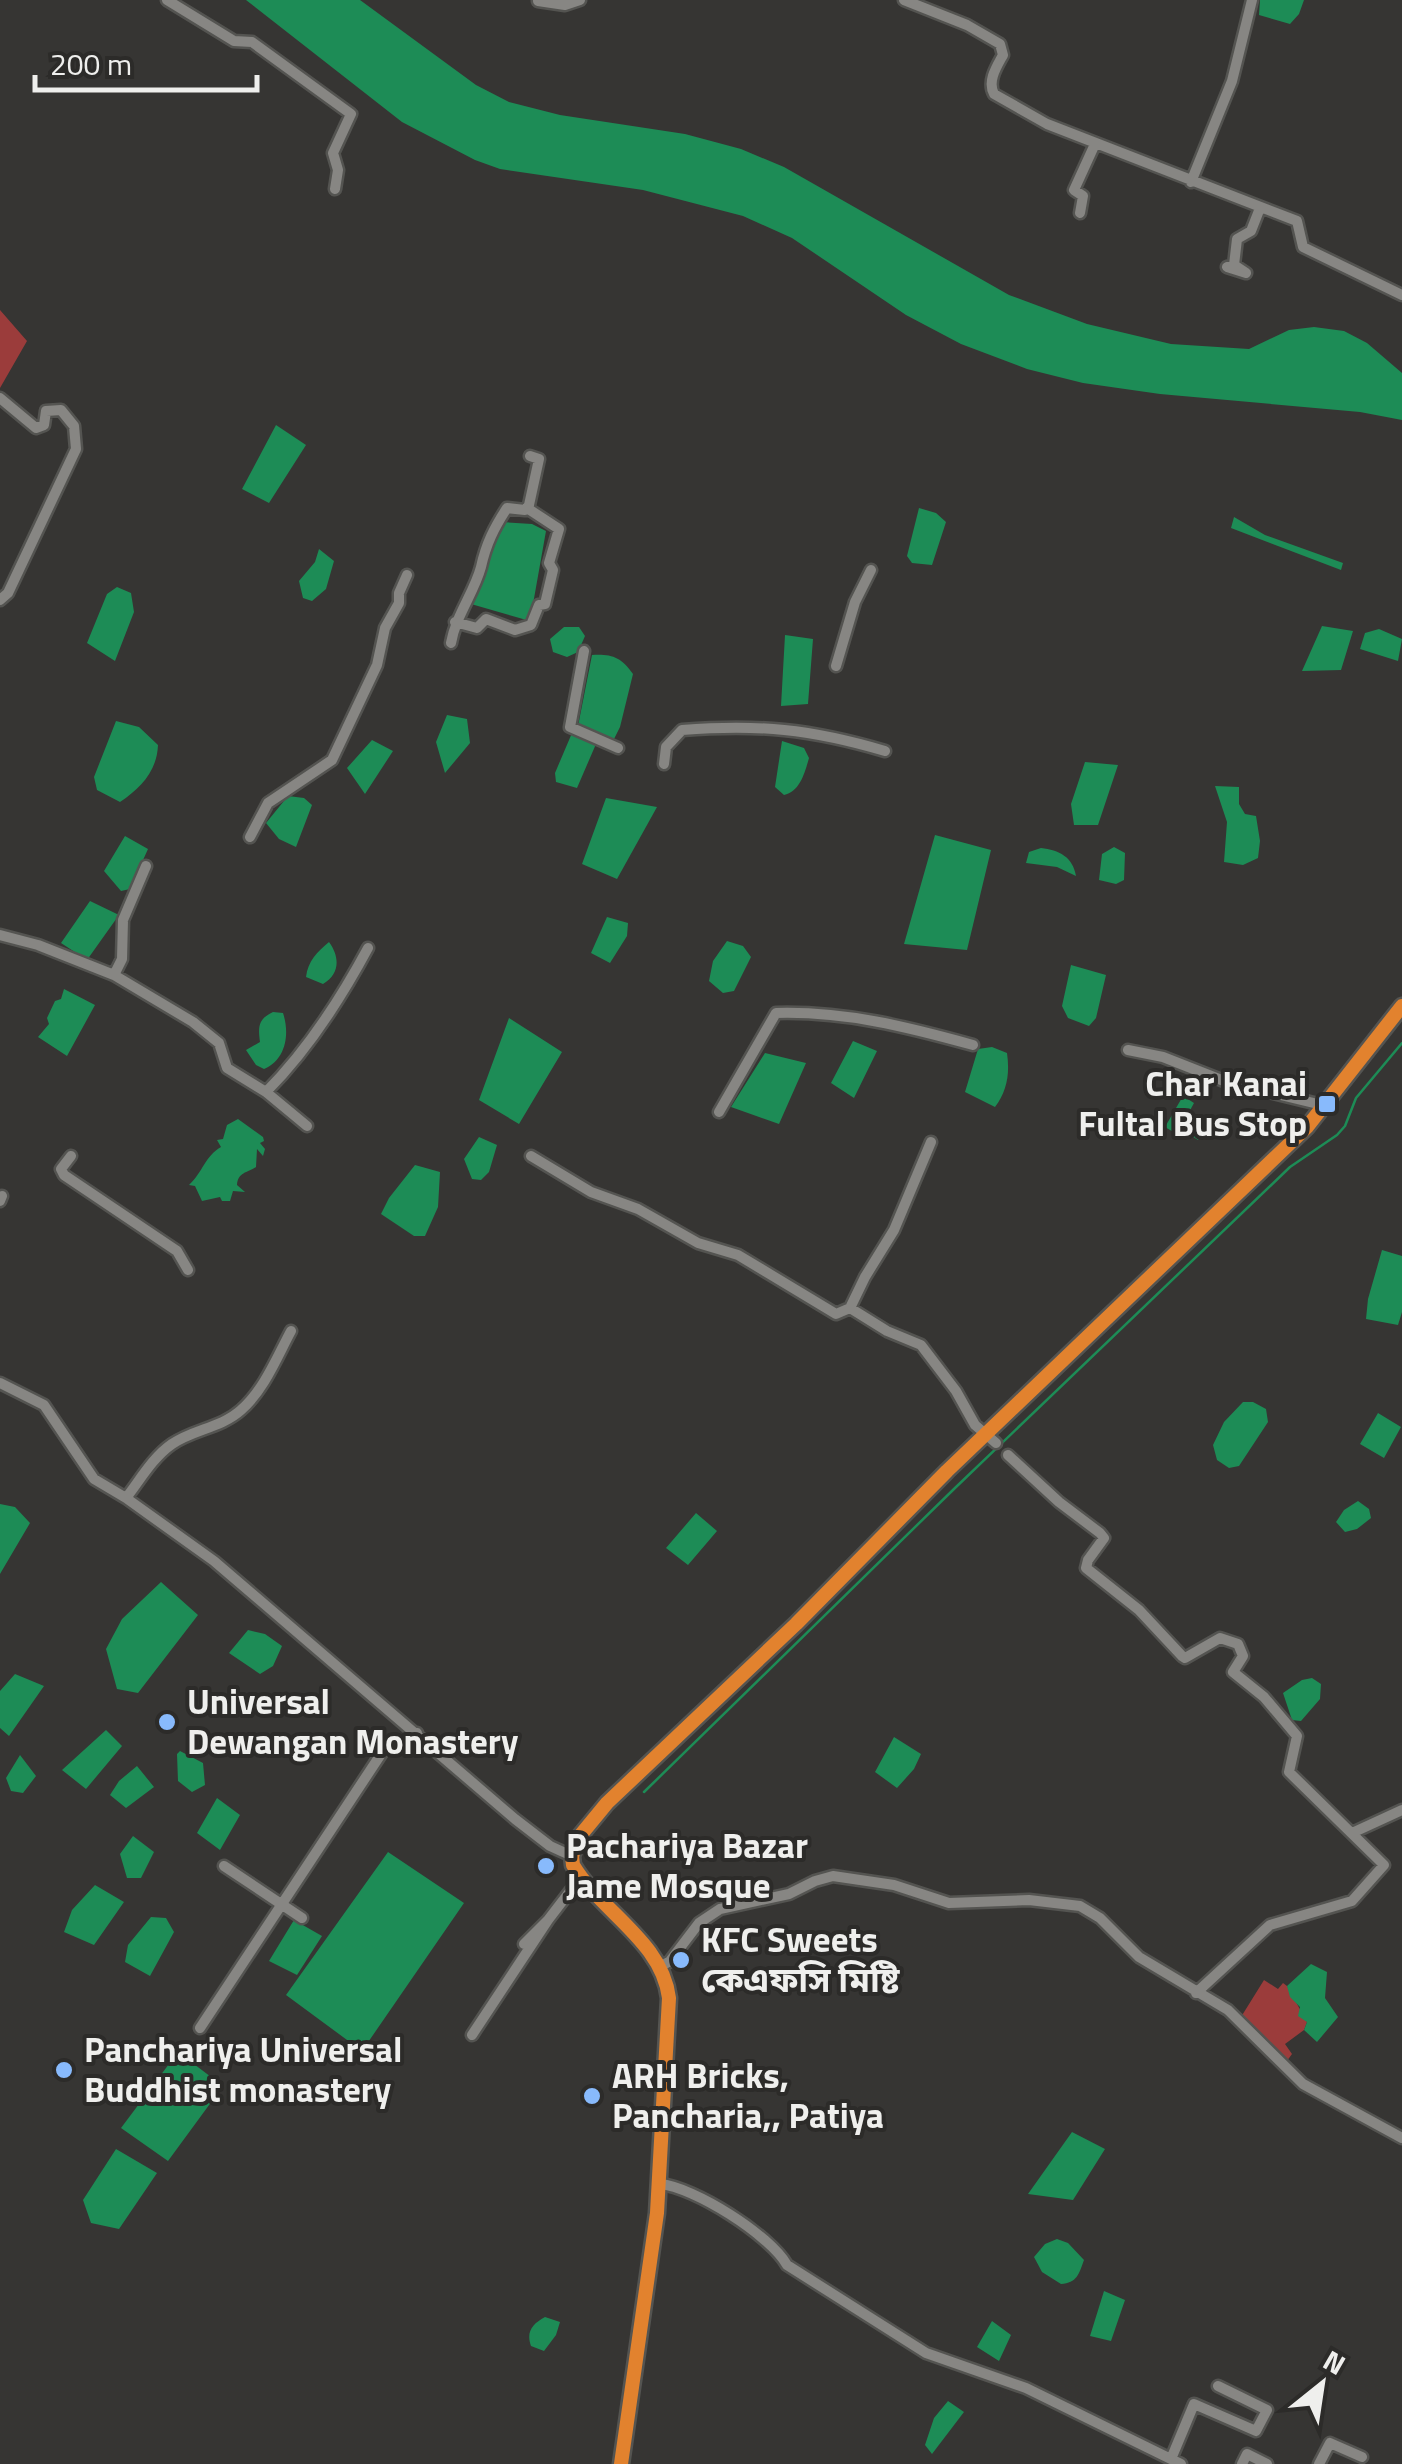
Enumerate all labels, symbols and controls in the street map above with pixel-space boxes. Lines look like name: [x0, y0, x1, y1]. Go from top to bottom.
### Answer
scale bar: [35, 30, 258, 92]
text: 200 m: [50, 41, 132, 87]
place label: Char Kanai Fultal Bus Stop: [1078, 1056, 1307, 1150]
marker: Char Kanai Fultal Bus Stop: [1316, 1093, 1338, 1115]
place label: Universal Dewangan Monastery: [187, 1674, 518, 1768]
marker: Universal Dewangan Monastery: [156, 1711, 178, 1733]
place label: Pachariya Bazar Jame Mosque: [566, 1818, 808, 1912]
marker: Pachariya Bazar Jame Mosque: [535, 1855, 557, 1877]
place label: KFC Sweets কেএফসি মিষ্টি: [701, 1912, 900, 2006]
marker: KFC Sweets কেএফসি মিষ্টি: [670, 1949, 692, 1971]
place label: Panchariya Universal Buddhist monastery: [84, 2022, 402, 2116]
place label: ARH Bricks, Pancharia,, Patiya: [612, 2048, 884, 2142]
marker: Panchariya Universal Buddhist monastery: [53, 2059, 75, 2081]
marker: ARH Bricks, Pancharia,, Patiya: [581, 2085, 603, 2107]
north arrow: [1272, 2334, 1372, 2434]
text: N: [1316, 2338, 1354, 2385]

